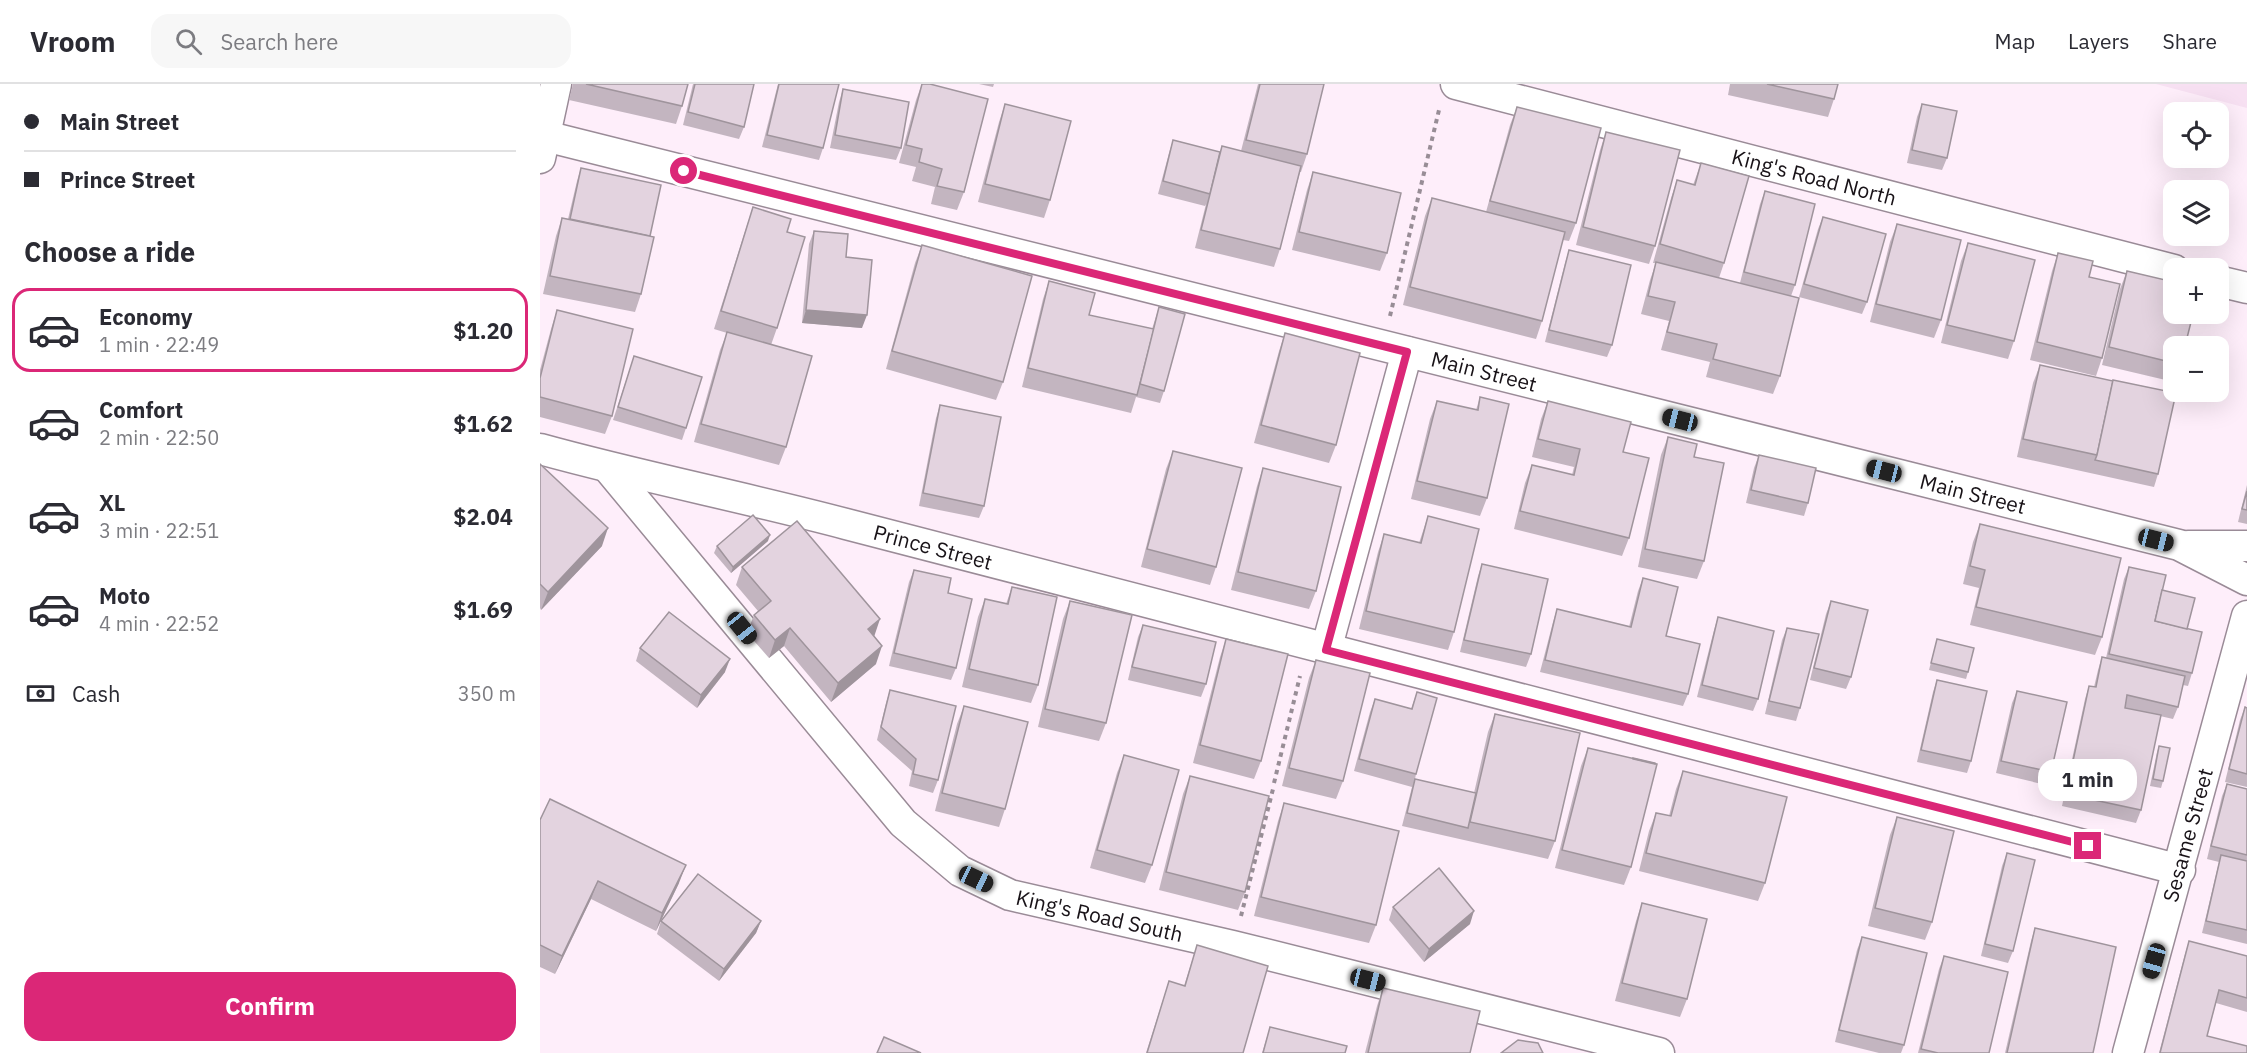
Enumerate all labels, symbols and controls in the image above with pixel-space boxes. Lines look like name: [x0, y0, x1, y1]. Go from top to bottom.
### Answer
search box: [151, 14, 571, 68]
text: Vroom: [30, 23, 115, 60]
icon: search: [172, 25, 205, 58]
text: Search here: [220, 27, 338, 56]
text: Map: [1995, 27, 2035, 55]
text: Layers: [2068, 27, 2130, 55]
text: Share: [2163, 27, 2217, 55]
map controls: [2163, 102, 2229, 402]
button: locate: [2163, 102, 2229, 168]
text: Main Street: [60, 107, 179, 136]
street label: King's Road North: [1729, 142, 1899, 212]
route start: [670, 157, 697, 184]
text: Prince Street: [60, 165, 195, 194]
button: layers: [2163, 180, 2229, 246]
text: Choose a ride: [24, 234, 195, 269]
button: +: [2163, 258, 2229, 324]
text: Economy: [99, 302, 193, 331]
icon: car: [27, 303, 81, 357]
text: $1.20: [453, 316, 513, 345]
text: 1 min · 22:49: [99, 331, 219, 358]
button: −: [2163, 336, 2229, 402]
street label: Main Street: [1428, 344, 1540, 398]
text: Comfort: [99, 395, 183, 424]
icon: car: [27, 396, 81, 450]
car: [1660, 407, 1700, 433]
text: $1.62: [453, 409, 513, 438]
text: 2 min · 22:50: [99, 424, 219, 451]
car: [1864, 458, 1904, 484]
street label: Main Street: [1917, 467, 2029, 520]
text: XL: [99, 488, 125, 517]
icon: car: [27, 489, 81, 543]
text: $2.04: [453, 502, 513, 531]
text: 3 min · 22:51: [99, 517, 219, 544]
street label: Prince Street: [870, 518, 996, 576]
car: [2136, 527, 2176, 553]
text: Moto: [99, 581, 150, 610]
icon: car: [27, 582, 81, 636]
text: $1.69: [453, 595, 513, 624]
car: [724, 608, 760, 648]
text: 4 min · 22:52: [99, 610, 219, 637]
icon: cash: [24, 677, 57, 710]
text: Cash: [72, 679, 121, 708]
text: 350 m: [458, 680, 516, 707]
callout: 1 min: [2038, 759, 2138, 801]
street label: Sesame Street: [2156, 765, 2219, 905]
text: 1 min: [2061, 766, 2114, 793]
route end: [2074, 832, 2101, 859]
car: [956, 863, 996, 895]
street label: King's Road South: [1013, 883, 1186, 948]
car: [2140, 941, 2168, 981]
car: [1348, 967, 1388, 993]
button: Confirm: [24, 972, 516, 1041]

